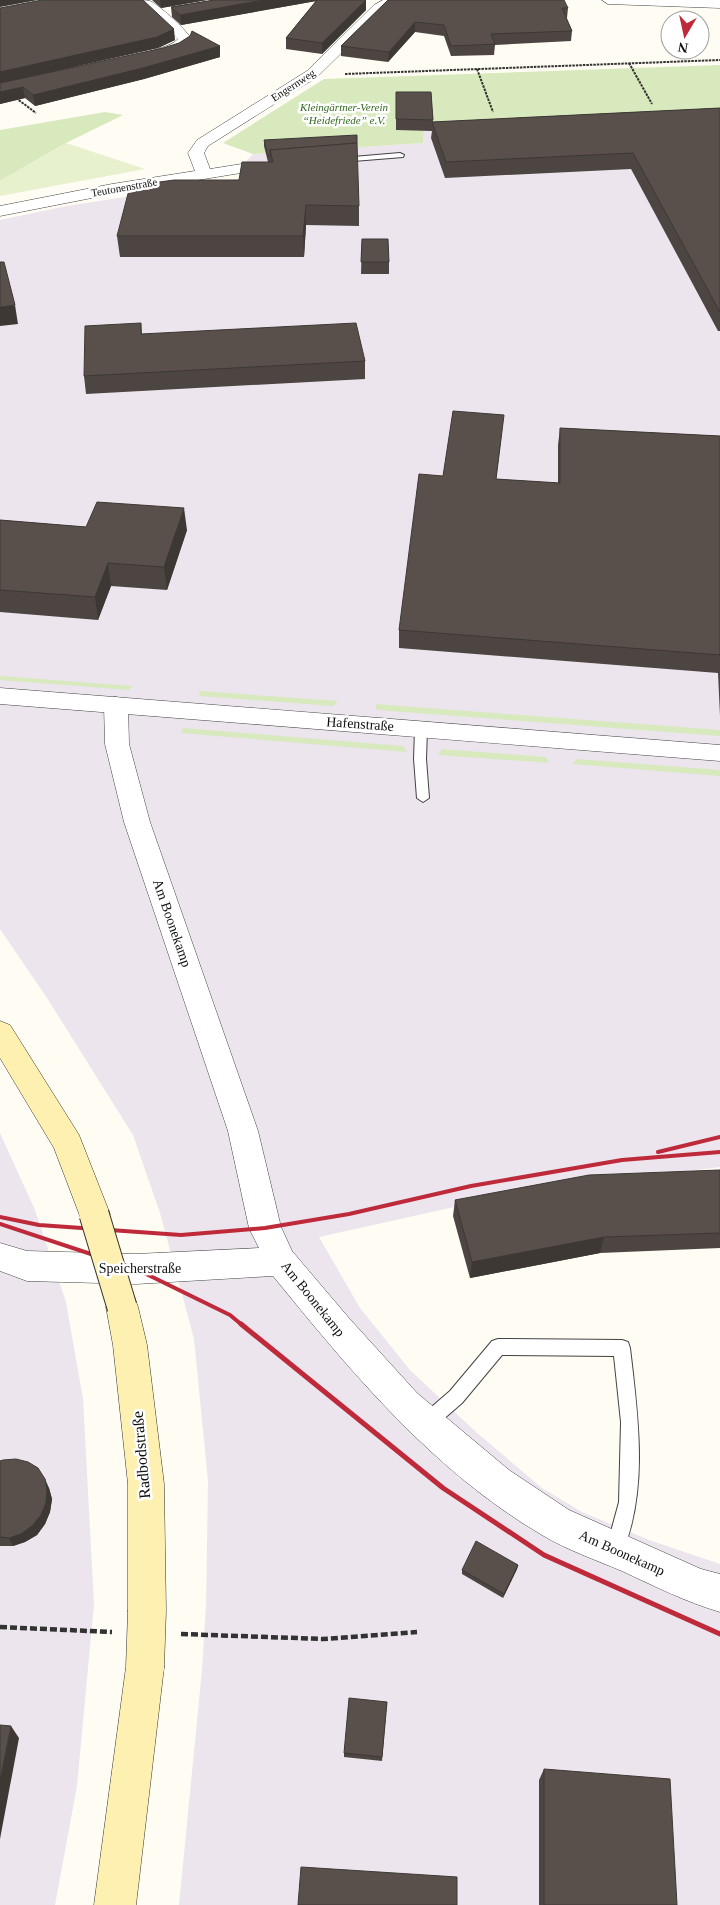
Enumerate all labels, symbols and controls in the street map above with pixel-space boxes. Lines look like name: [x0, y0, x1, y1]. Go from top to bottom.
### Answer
north arrow: [660, 10, 710, 60]
text: N: [677, 39, 689, 56]
street label: Engernweg: [269, 66, 318, 104]
park label: Kleingärtner-Verein “Heidefriede” e.V.: [299, 101, 388, 126]
street label: Teutonenstraße: [90, 175, 158, 199]
street label: Hafenstraße: [326, 714, 394, 734]
street label: Am Boonekamp: [150, 877, 194, 969]
street label: Am Boonekamp: [278, 1258, 348, 1340]
street label: Speicherstraße: [99, 1261, 181, 1276]
street label: Radbodstraße: [129, 1410, 153, 1500]
street label: Am Boonekamp: [577, 1527, 667, 1579]

